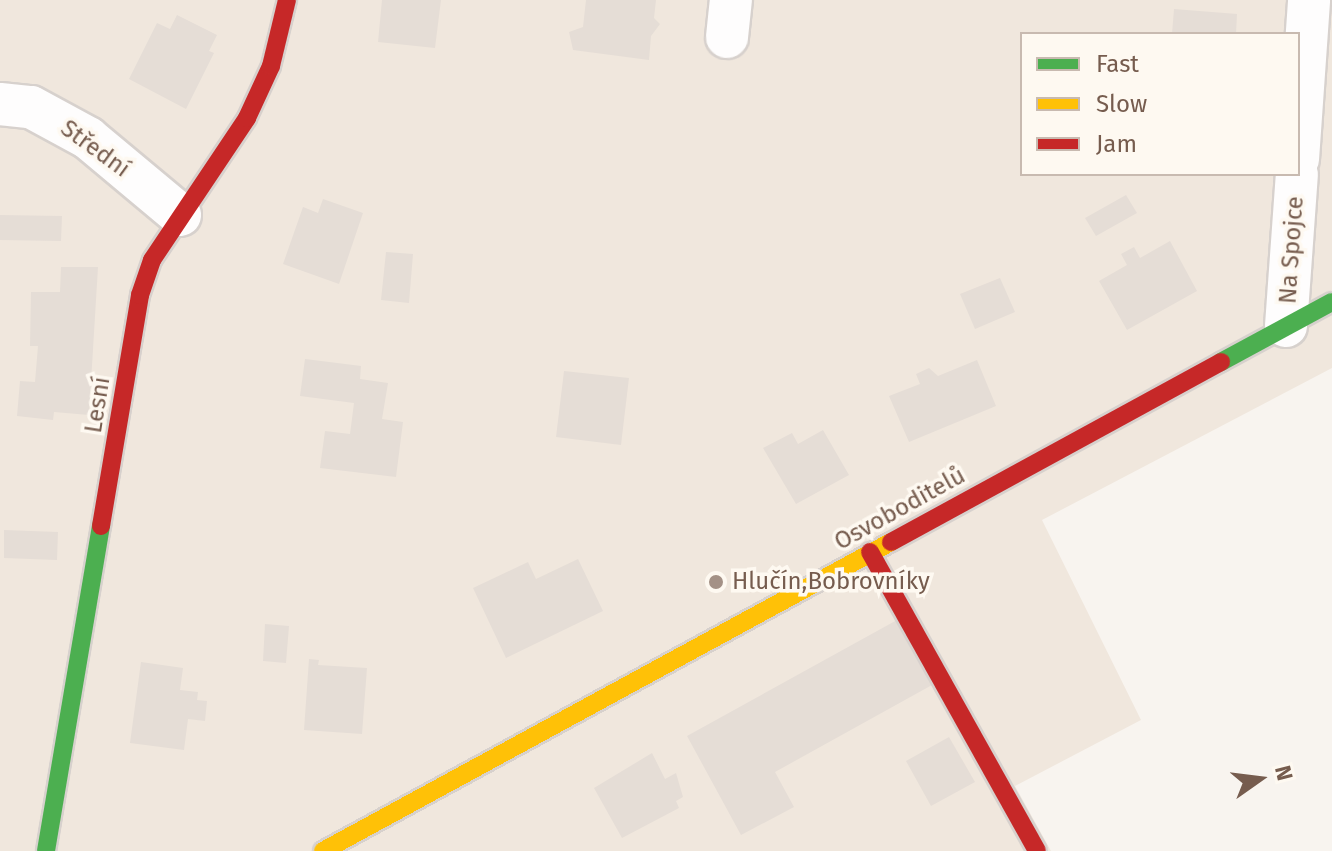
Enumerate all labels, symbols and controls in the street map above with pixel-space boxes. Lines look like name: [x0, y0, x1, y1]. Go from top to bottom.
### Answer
legend: [1020, 32, 1300, 176]
text: Fast: [1096, 50, 1139, 78]
text: Slow: [1096, 90, 1147, 118]
street label: Střední: [55, 114, 135, 184]
text: Jam: [1096, 130, 1137, 158]
street label: Na Spojce: [1274, 195, 1310, 305]
street label: Lesní: [79, 375, 117, 435]
street label: Osvoboditelů: [830, 461, 970, 557]
place label: Hlučín,Bobrovníky: [732, 568, 930, 596]
marker: Hlučín,Bobrovníky: [707, 573, 725, 591]
north arrow: [1220, 739, 1300, 819]
text: N: [1269, 763, 1299, 783]

